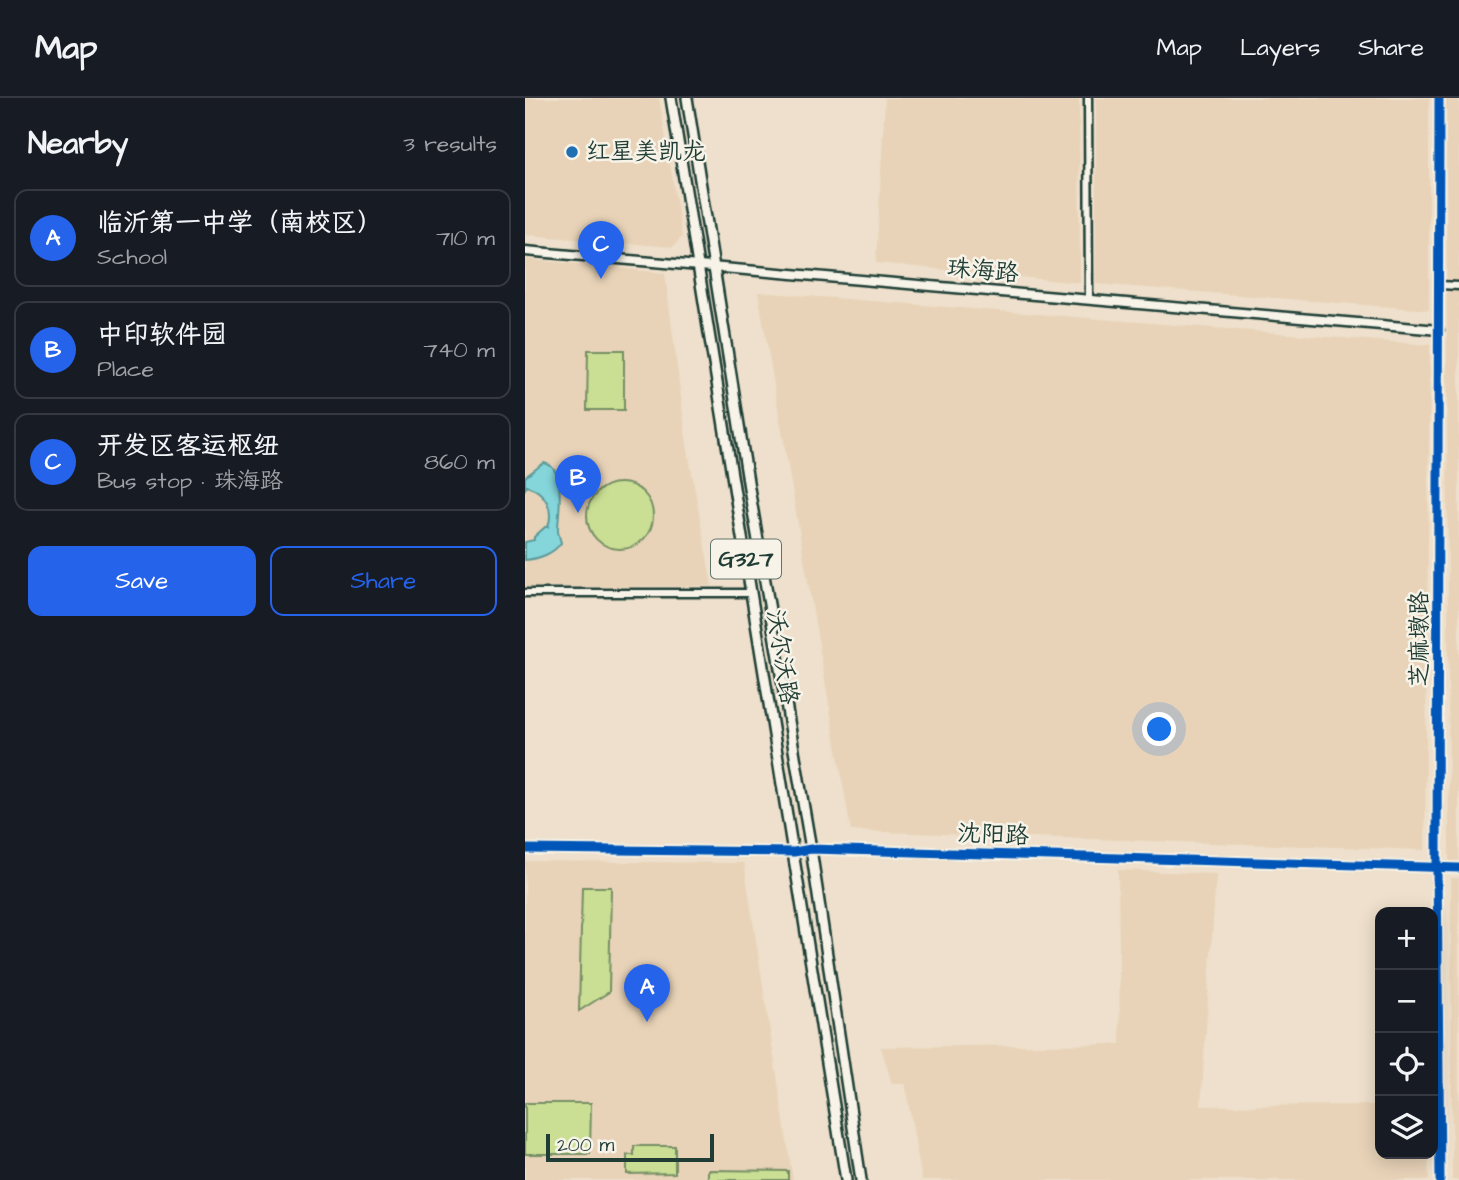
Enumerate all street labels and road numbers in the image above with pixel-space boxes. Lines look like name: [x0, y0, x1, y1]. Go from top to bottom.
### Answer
street label: 珠海路: [946, 251, 1020, 291]
road number: G327: [711, 540, 781, 579]
street label: 芝麻墩路: [1403, 591, 1437, 687]
street label: 沃尔沃路: [758, 607, 806, 707]
street label: 沈阳路: [956, 817, 1030, 853]

